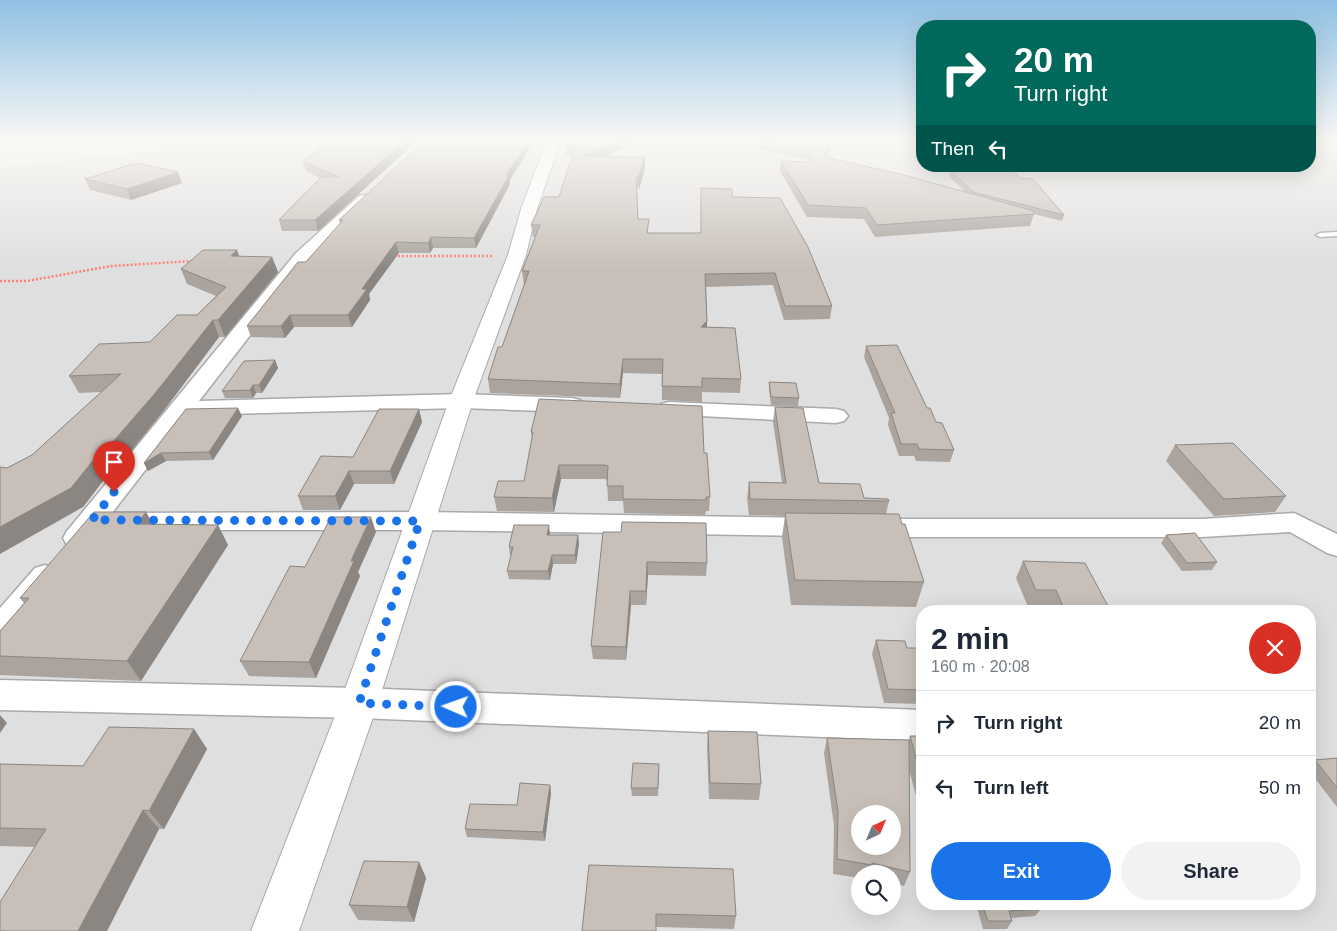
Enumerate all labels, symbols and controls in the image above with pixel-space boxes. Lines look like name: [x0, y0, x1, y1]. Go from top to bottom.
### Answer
icon: right: [931, 40, 996, 105]
text: 20 m: [1014, 40, 1094, 79]
text: Turn right: [1014, 81, 1107, 106]
icon: left: [984, 135, 1012, 163]
text: Then: [931, 138, 974, 159]
pin: [93, 441, 135, 492]
icon: arrive: [100, 448, 128, 476]
text: 2 min: [931, 622, 1009, 655]
button: close: [1249, 622, 1301, 674]
text: 160 m · 20:08: [931, 658, 1030, 675]
position arrow: [429, 680, 481, 732]
icon: right: [931, 709, 959, 737]
text: Turn right: [974, 712, 1062, 733]
text: 20 m: [1259, 712, 1301, 733]
icon: left: [931, 774, 959, 802]
text: Turn left: [974, 777, 1049, 798]
text: 50 m: [1259, 777, 1301, 798]
north arrow: [851, 805, 901, 855]
map controls: [851, 805, 901, 915]
button: Exit: [931, 842, 1111, 900]
button: Share: [1121, 842, 1301, 900]
button: search: [851, 865, 901, 915]

